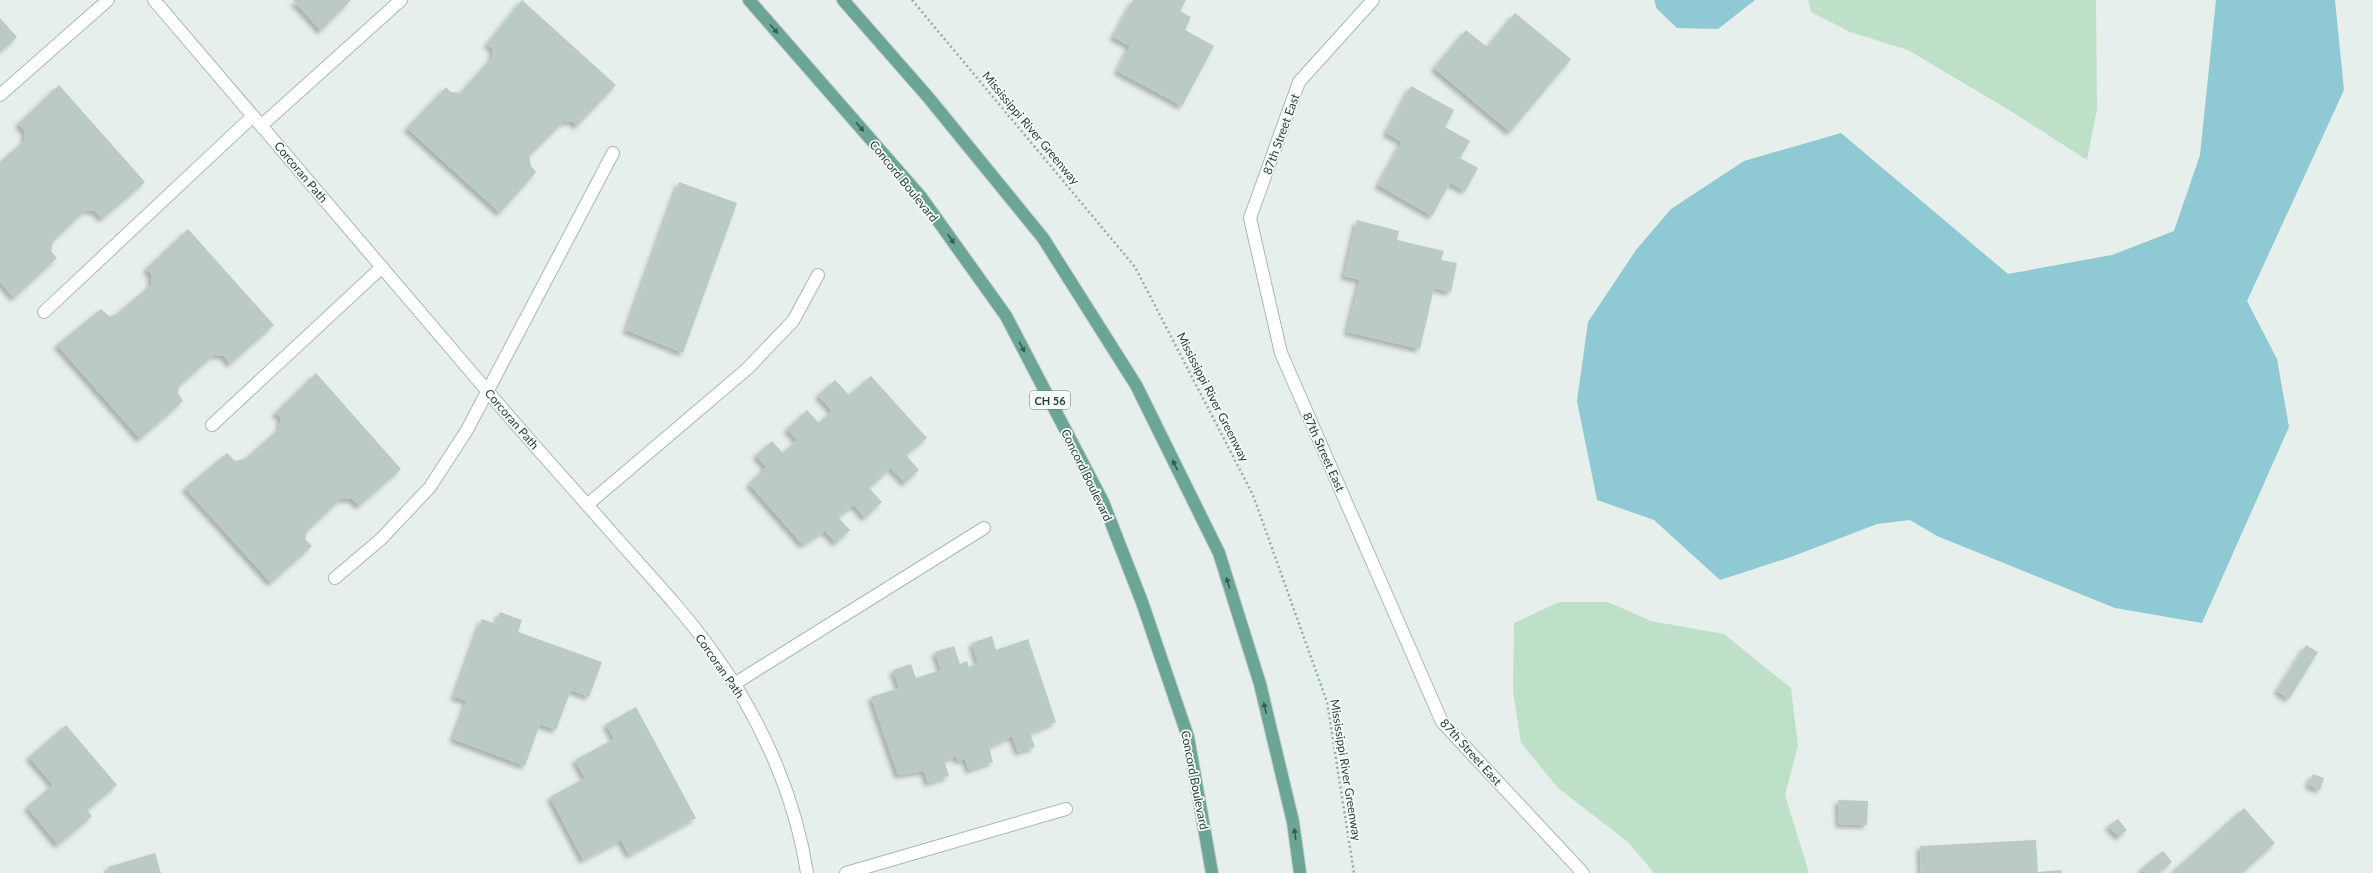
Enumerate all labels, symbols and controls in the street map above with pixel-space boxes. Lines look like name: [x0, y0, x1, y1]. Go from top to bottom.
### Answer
one-way arrow: [770, 24, 779, 35]
street label: Mississippi River Greenway: [979, 68, 1083, 188]
street label: 87th Street East: [1259, 91, 1303, 176]
one-way arrow: [855, 122, 864, 133]
street label: Concord Boulevard: [866, 137, 942, 225]
street label: Corcoran Path: [271, 138, 331, 206]
one-way arrow: [946, 234, 954, 244]
street label: Mississippi River Greenway: [1174, 330, 1253, 465]
one-way arrow: [1019, 342, 1025, 353]
street label: Corcoran Path: [482, 386, 542, 452]
road number: CH 56: [1030, 391, 1070, 409]
street label: 87th Street East: [1300, 410, 1348, 495]
street label: Concord Boulevard: [1058, 426, 1116, 524]
one-way arrow: [1172, 459, 1178, 471]
one-way arrow: [1225, 577, 1231, 589]
street label: Corcoran Path: [692, 631, 748, 701]
street label: Mississippi River Greenway: [1327, 698, 1365, 843]
one-way arrow: [1262, 702, 1268, 714]
street label: 87th Street East: [1437, 715, 1505, 789]
street label: Concord Boulevard: [1178, 729, 1212, 831]
one-way arrow: [1292, 828, 1298, 840]

